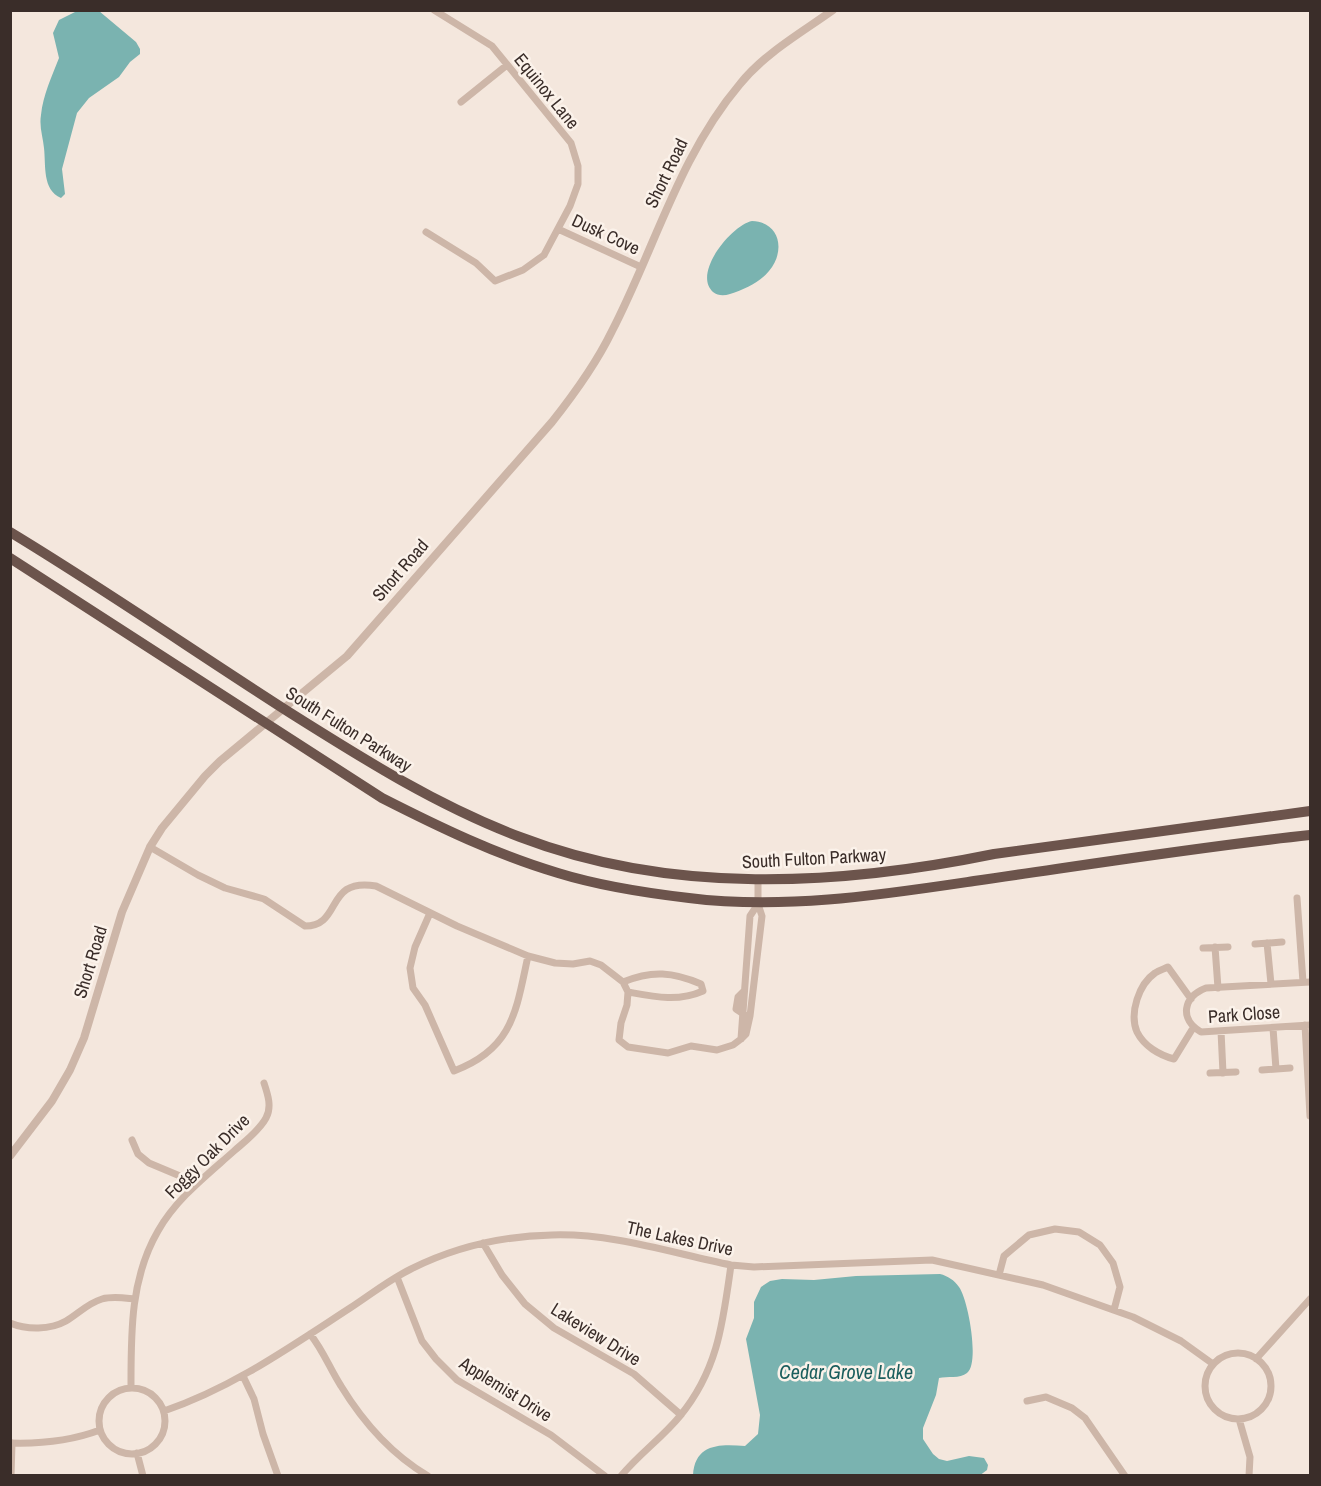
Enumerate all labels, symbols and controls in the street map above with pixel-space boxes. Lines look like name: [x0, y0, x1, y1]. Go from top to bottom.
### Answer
street label: Equinox Lane: [509, 48, 585, 134]
street label: Short Road: [638, 134, 694, 212]
street label: Dusk Cove: [568, 207, 644, 261]
street label: Short Road: [366, 534, 434, 606]
street label: South Fulton Parkway: [281, 680, 417, 778]
street label: South Fulton Parkway: [741, 842, 887, 874]
street label: Short Road: [67, 923, 113, 1001]
street label: Park Close: [1207, 999, 1281, 1029]
street label: Foggy Oak Drive: [159, 1108, 255, 1204]
street label: The Lakes Drive: [624, 1215, 736, 1261]
street label: Lakeview Drive: [546, 1296, 646, 1372]
street label: Applemist Drive: [454, 1350, 557, 1427]
water label: Cedar Grove Lake: [779, 1358, 913, 1385]

